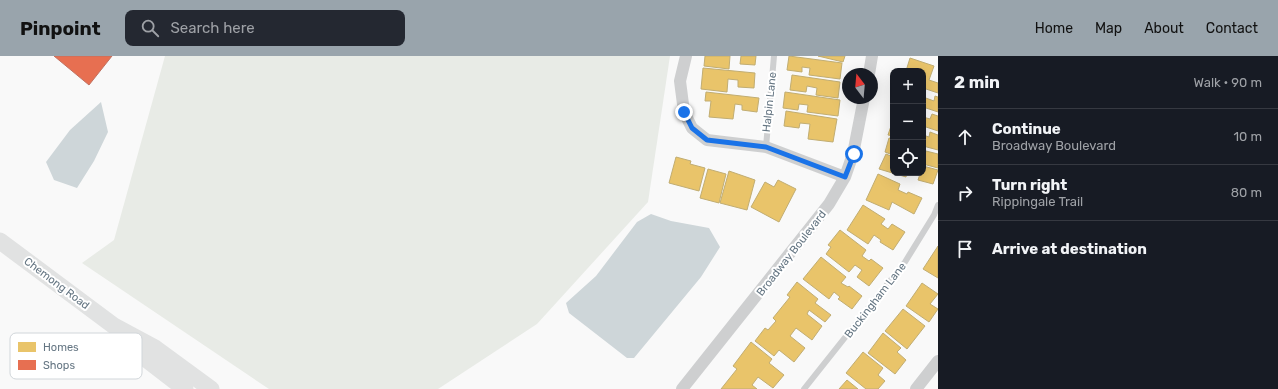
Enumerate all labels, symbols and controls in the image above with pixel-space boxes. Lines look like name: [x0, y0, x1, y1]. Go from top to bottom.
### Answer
search box: [125, 10, 405, 46]
text: Pinpoint: [20, 17, 101, 40]
icon: search: [139, 17, 161, 39]
text: Search here: [171, 19, 255, 37]
text: Home: [1035, 20, 1073, 37]
text: Map: [1095, 20, 1122, 37]
text: About: [1144, 20, 1184, 37]
text: Contact: [1206, 20, 1258, 37]
north arrow: [842, 68, 878, 104]
map controls: [890, 68, 926, 176]
button: +: [890, 68, 926, 104]
street label: Halpin Lane: [760, 71, 779, 133]
text: 2 min: [954, 72, 1000, 92]
text: Walk · 90 m: [1194, 75, 1262, 90]
route end: [675, 103, 693, 121]
button: −: [890, 104, 926, 140]
text: Continue: [992, 120, 1061, 138]
icon: ahead: [954, 126, 976, 148]
text: 10 m: [1233, 129, 1262, 144]
text: Broadway Boulevard: [992, 138, 1116, 153]
button: locate: [890, 140, 926, 176]
route start: [845, 145, 863, 163]
text: Turn right: [992, 176, 1067, 194]
icon: right: [954, 182, 976, 204]
text: 80 m: [1231, 185, 1262, 200]
text: Rippingale Trail: [992, 194, 1083, 209]
street label: Broadway Boulevard: [754, 208, 829, 299]
icon: arrive: [954, 238, 976, 260]
text: Arrive at destination: [992, 240, 1147, 258]
street label: Chemong Road: [22, 255, 92, 312]
street label: Buckingham Lane: [842, 260, 909, 341]
legend: [10, 333, 142, 379]
text: Homes: [43, 341, 79, 354]
text: Shops: [43, 359, 75, 372]

